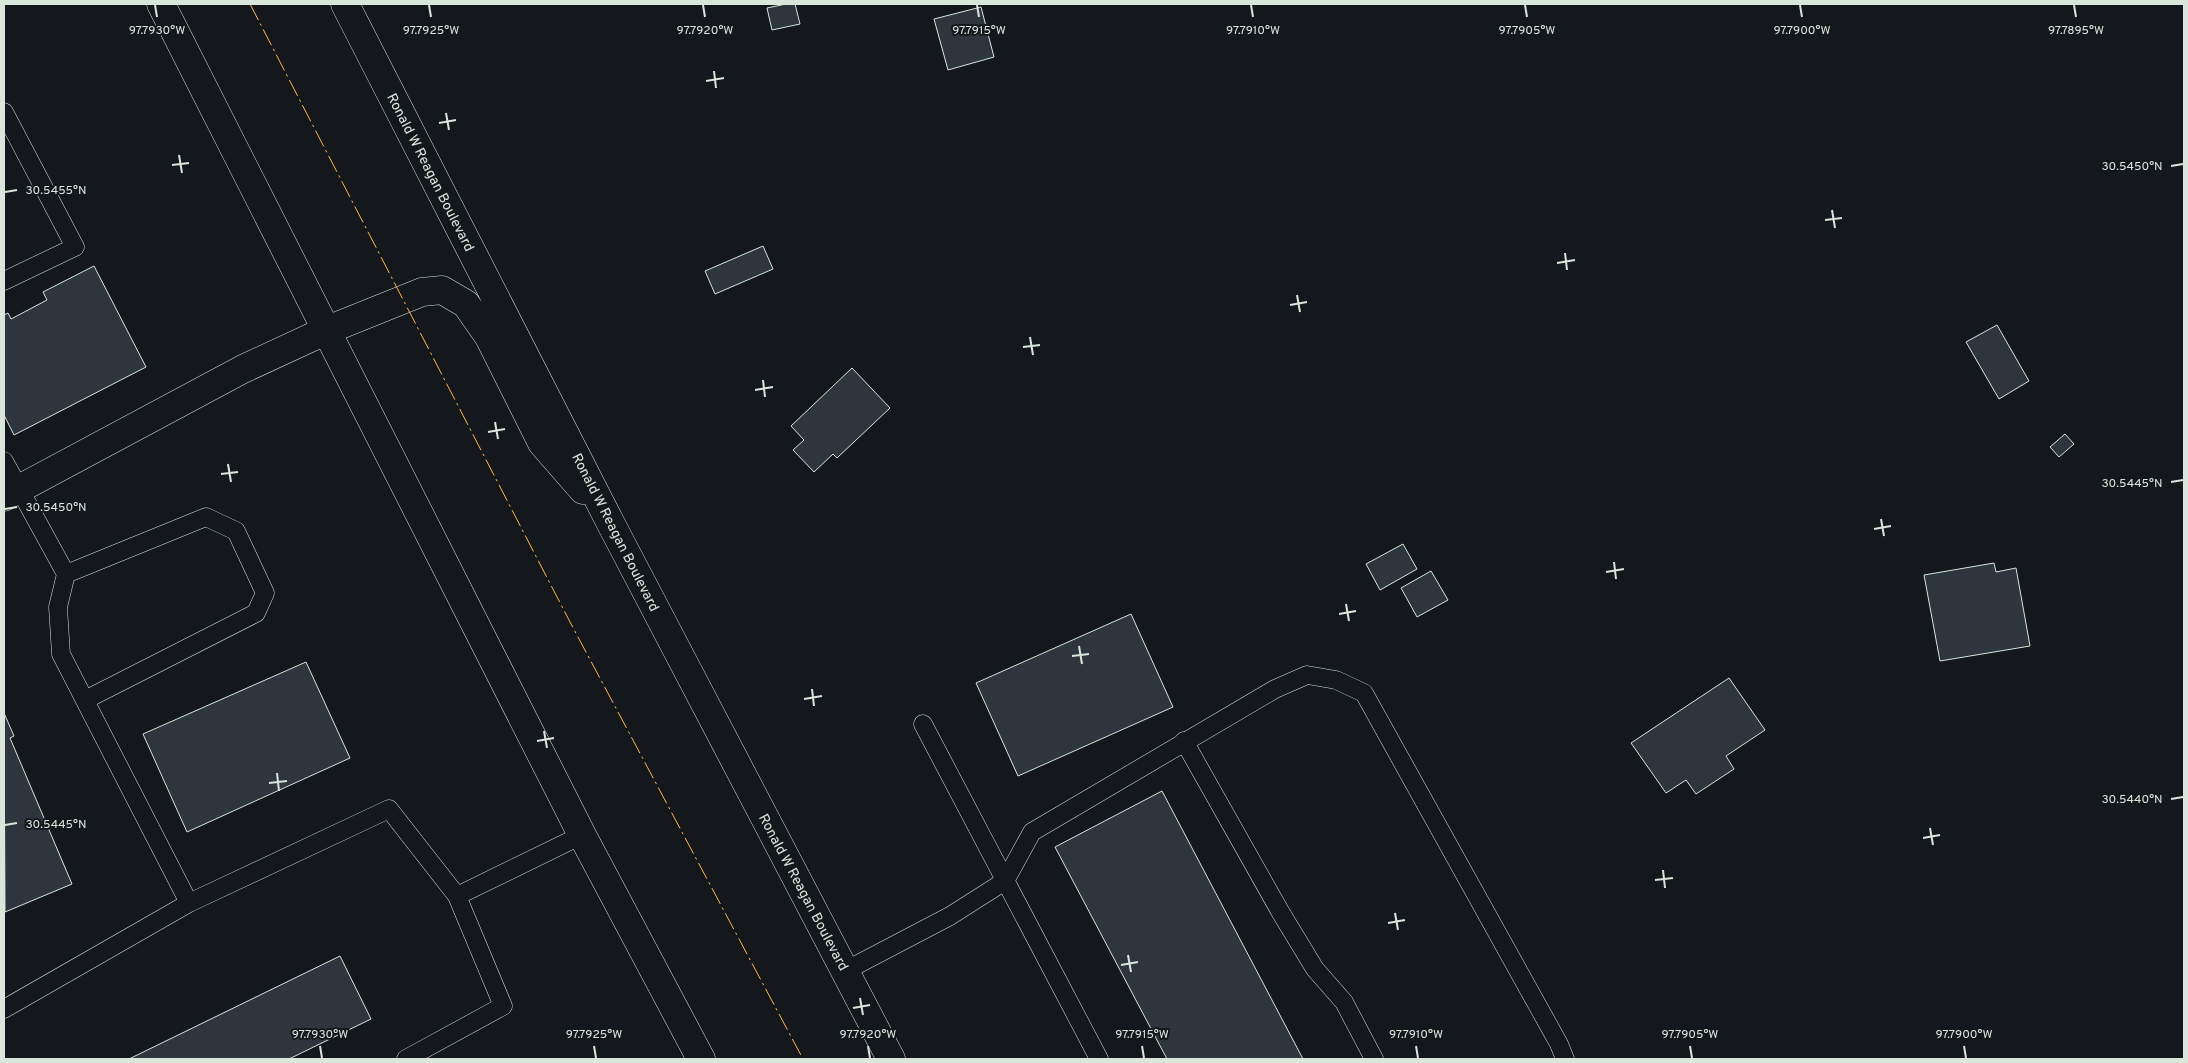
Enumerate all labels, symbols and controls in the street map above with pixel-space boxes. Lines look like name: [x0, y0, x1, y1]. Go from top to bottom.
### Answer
text: 97.7930°W: [129, 23, 185, 39]
text: 97.7925°W: [403, 23, 459, 39]
text: 97.7920°W: [677, 23, 733, 39]
text: 97.7915°W: [952, 23, 1006, 39]
text: 97.7910°W: [1226, 23, 1280, 39]
text: 97.7905°W: [1499, 23, 1555, 39]
text: 97.7900°W: [1773, 23, 1831, 39]
text: 97.7895°W: [2048, 23, 2104, 39]
street label: Ronald W Reagan Boulevard: [382, 91, 477, 255]
text: 30.5450°N: [2101, 159, 2163, 175]
text: 30.5455°N: [26, 183, 86, 199]
street label: Ronald W Reagan Boulevard: [567, 451, 662, 615]
text: 30.5445°N: [2102, 476, 2162, 492]
text: 30.5450°N: [25, 500, 87, 516]
text: 30.5440°N: [2101, 792, 2163, 808]
street label: Ronald W Reagan Boulevard: [754, 811, 851, 974]
text: 30.5445°N: [26, 817, 86, 833]
text: 97.7930°W: [292, 1027, 348, 1043]
text: 97.7925°W: [566, 1027, 622, 1043]
text: 97.7920°W: [840, 1027, 896, 1043]
text: 97.7915°W: [1115, 1027, 1169, 1043]
text: 97.7910°W: [1389, 1027, 1443, 1043]
text: 97.7905°W: [1662, 1027, 1718, 1043]
text: 97.7900°W: [1935, 1027, 1993, 1043]

